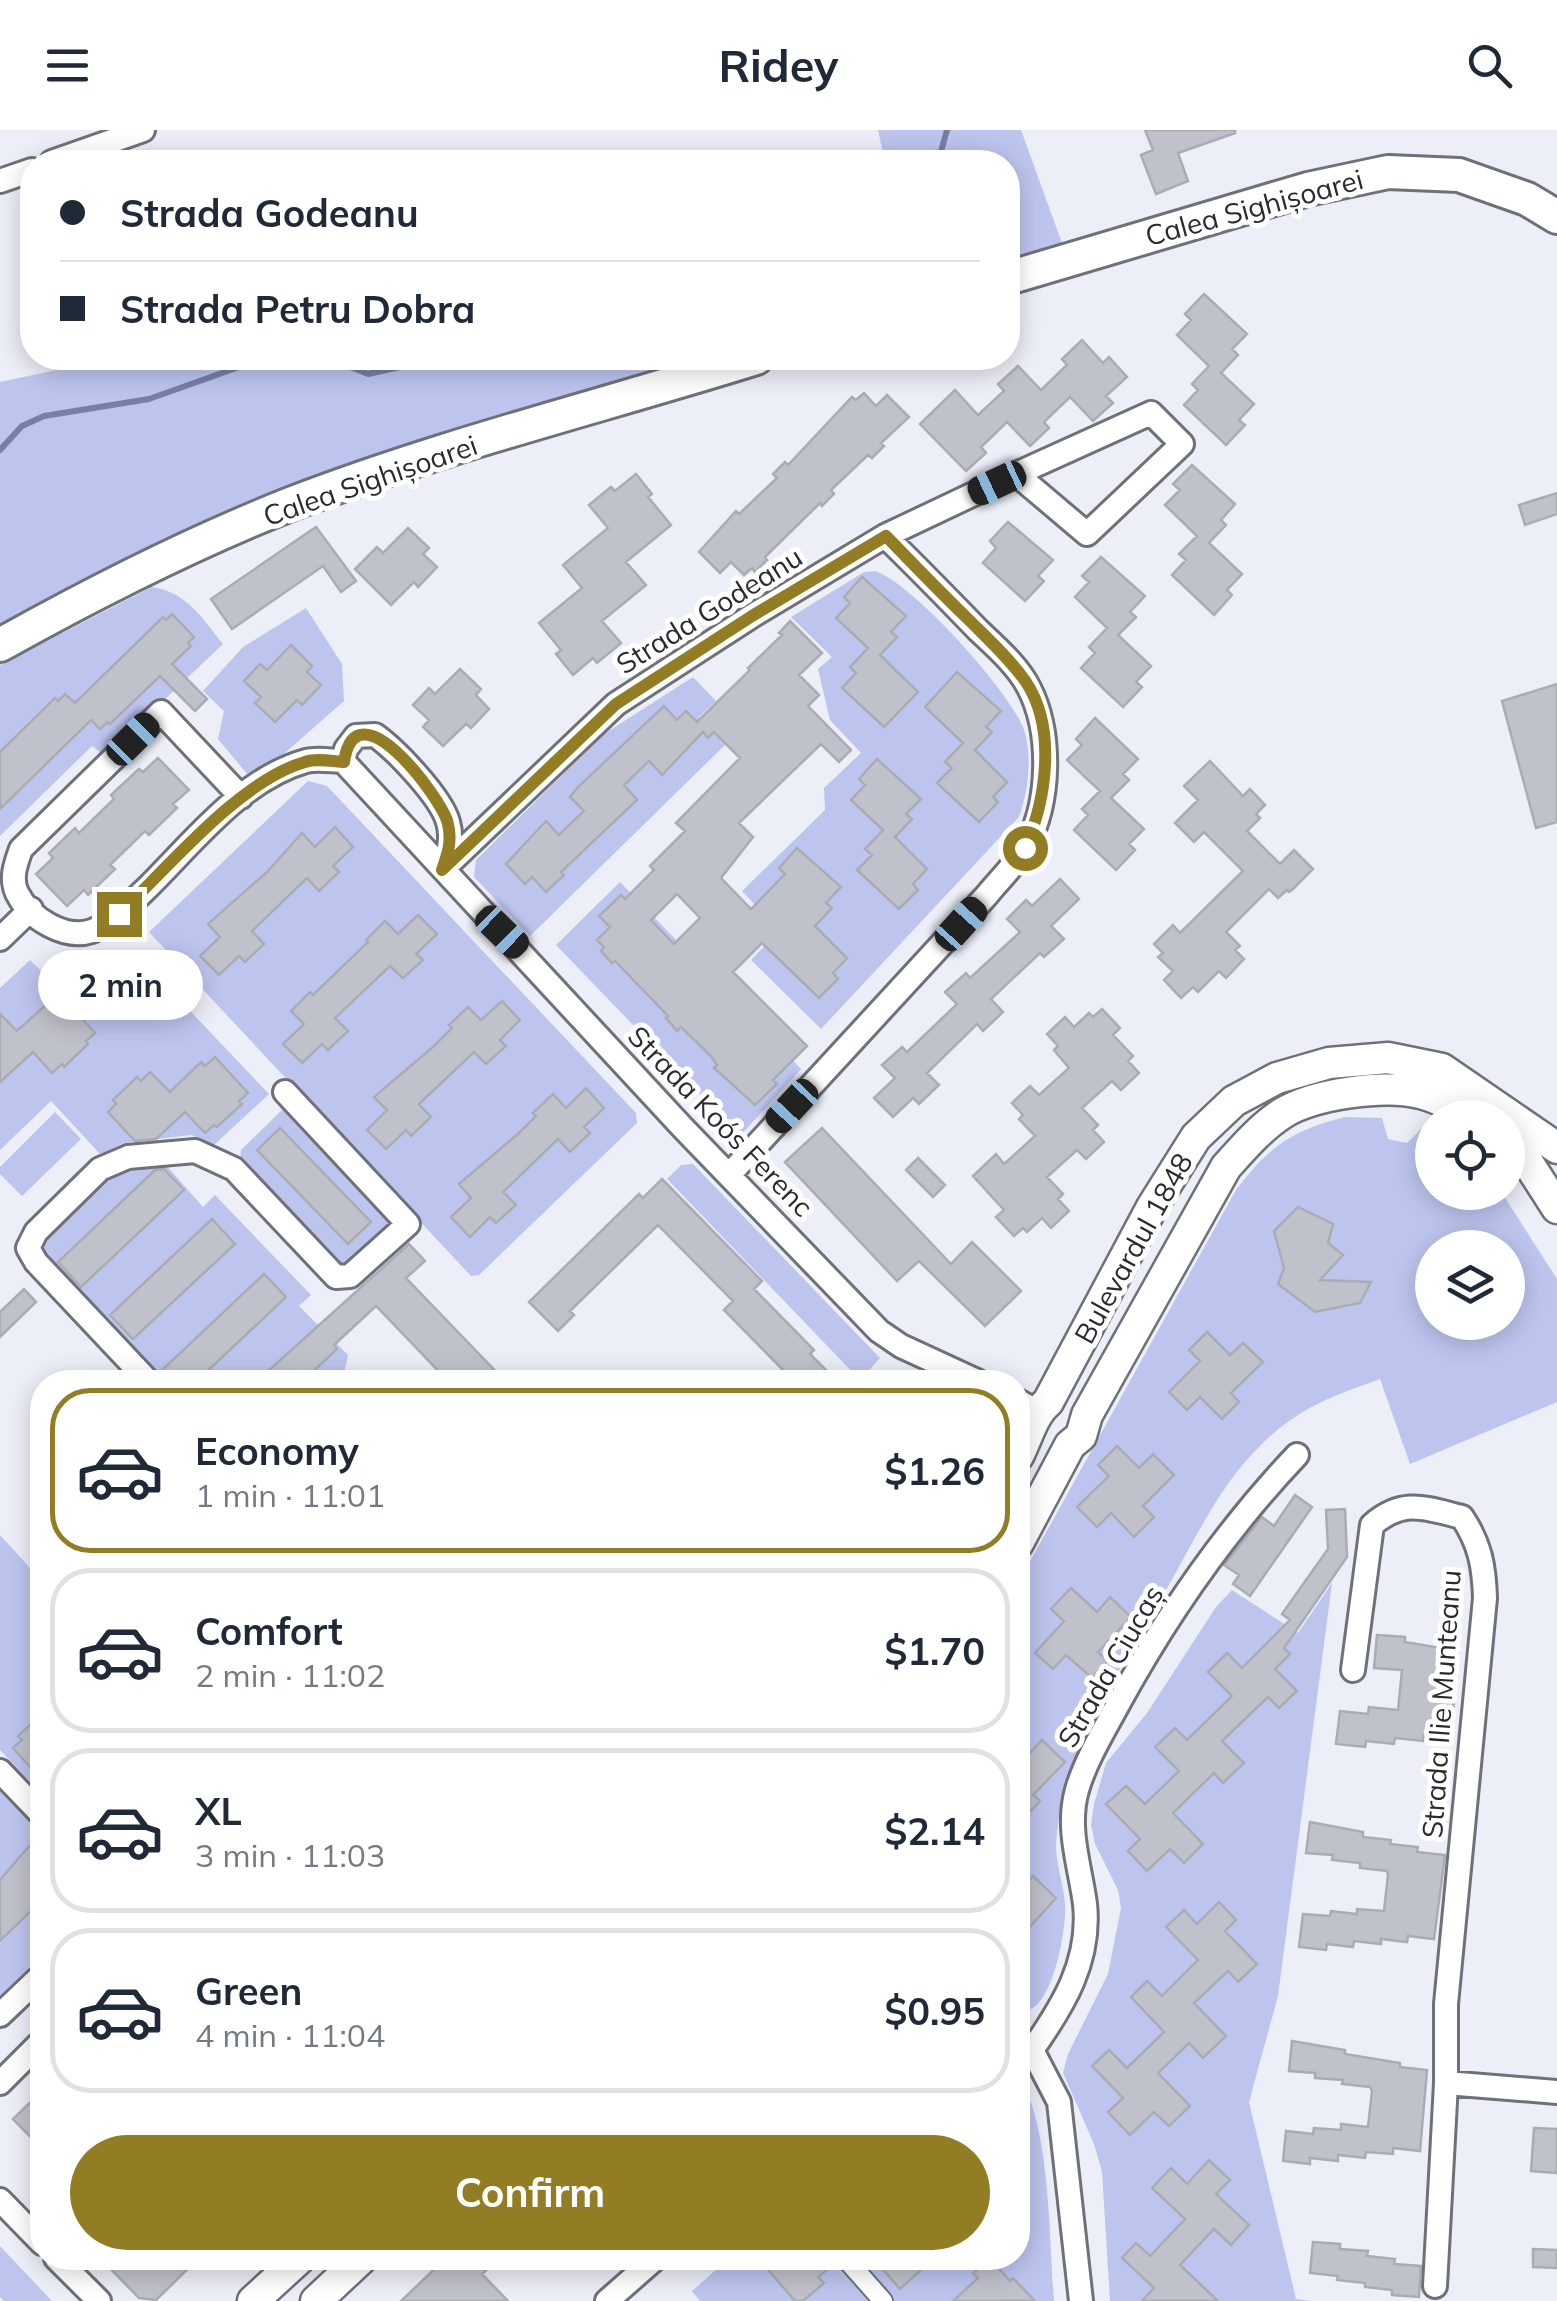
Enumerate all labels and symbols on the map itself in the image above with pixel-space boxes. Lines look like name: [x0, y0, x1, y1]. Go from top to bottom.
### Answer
street label: Calea Sighișoarei: [1141, 161, 1367, 254]
street label: Calea Sighișoarei: [258, 427, 482, 534]
car: [963, 457, 1031, 509]
street label: Strada Godeanu: [610, 539, 808, 681]
car: [101, 707, 165, 771]
route start: [1003, 826, 1048, 871]
route end: [97, 892, 142, 937]
car: [930, 892, 992, 956]
car: [470, 900, 534, 964]
callout: 2 min: [36, 949, 202, 1019]
street label: Strada Koós Ferenc: [621, 1018, 821, 1224]
car: [761, 1074, 823, 1138]
street label: Bulevardul 1848: [1066, 1147, 1200, 1349]
street label: Strada Ilie Munteanu: [1414, 1569, 1468, 1839]
street label: Strada Ciucaș: [1050, 1579, 1171, 1754]

